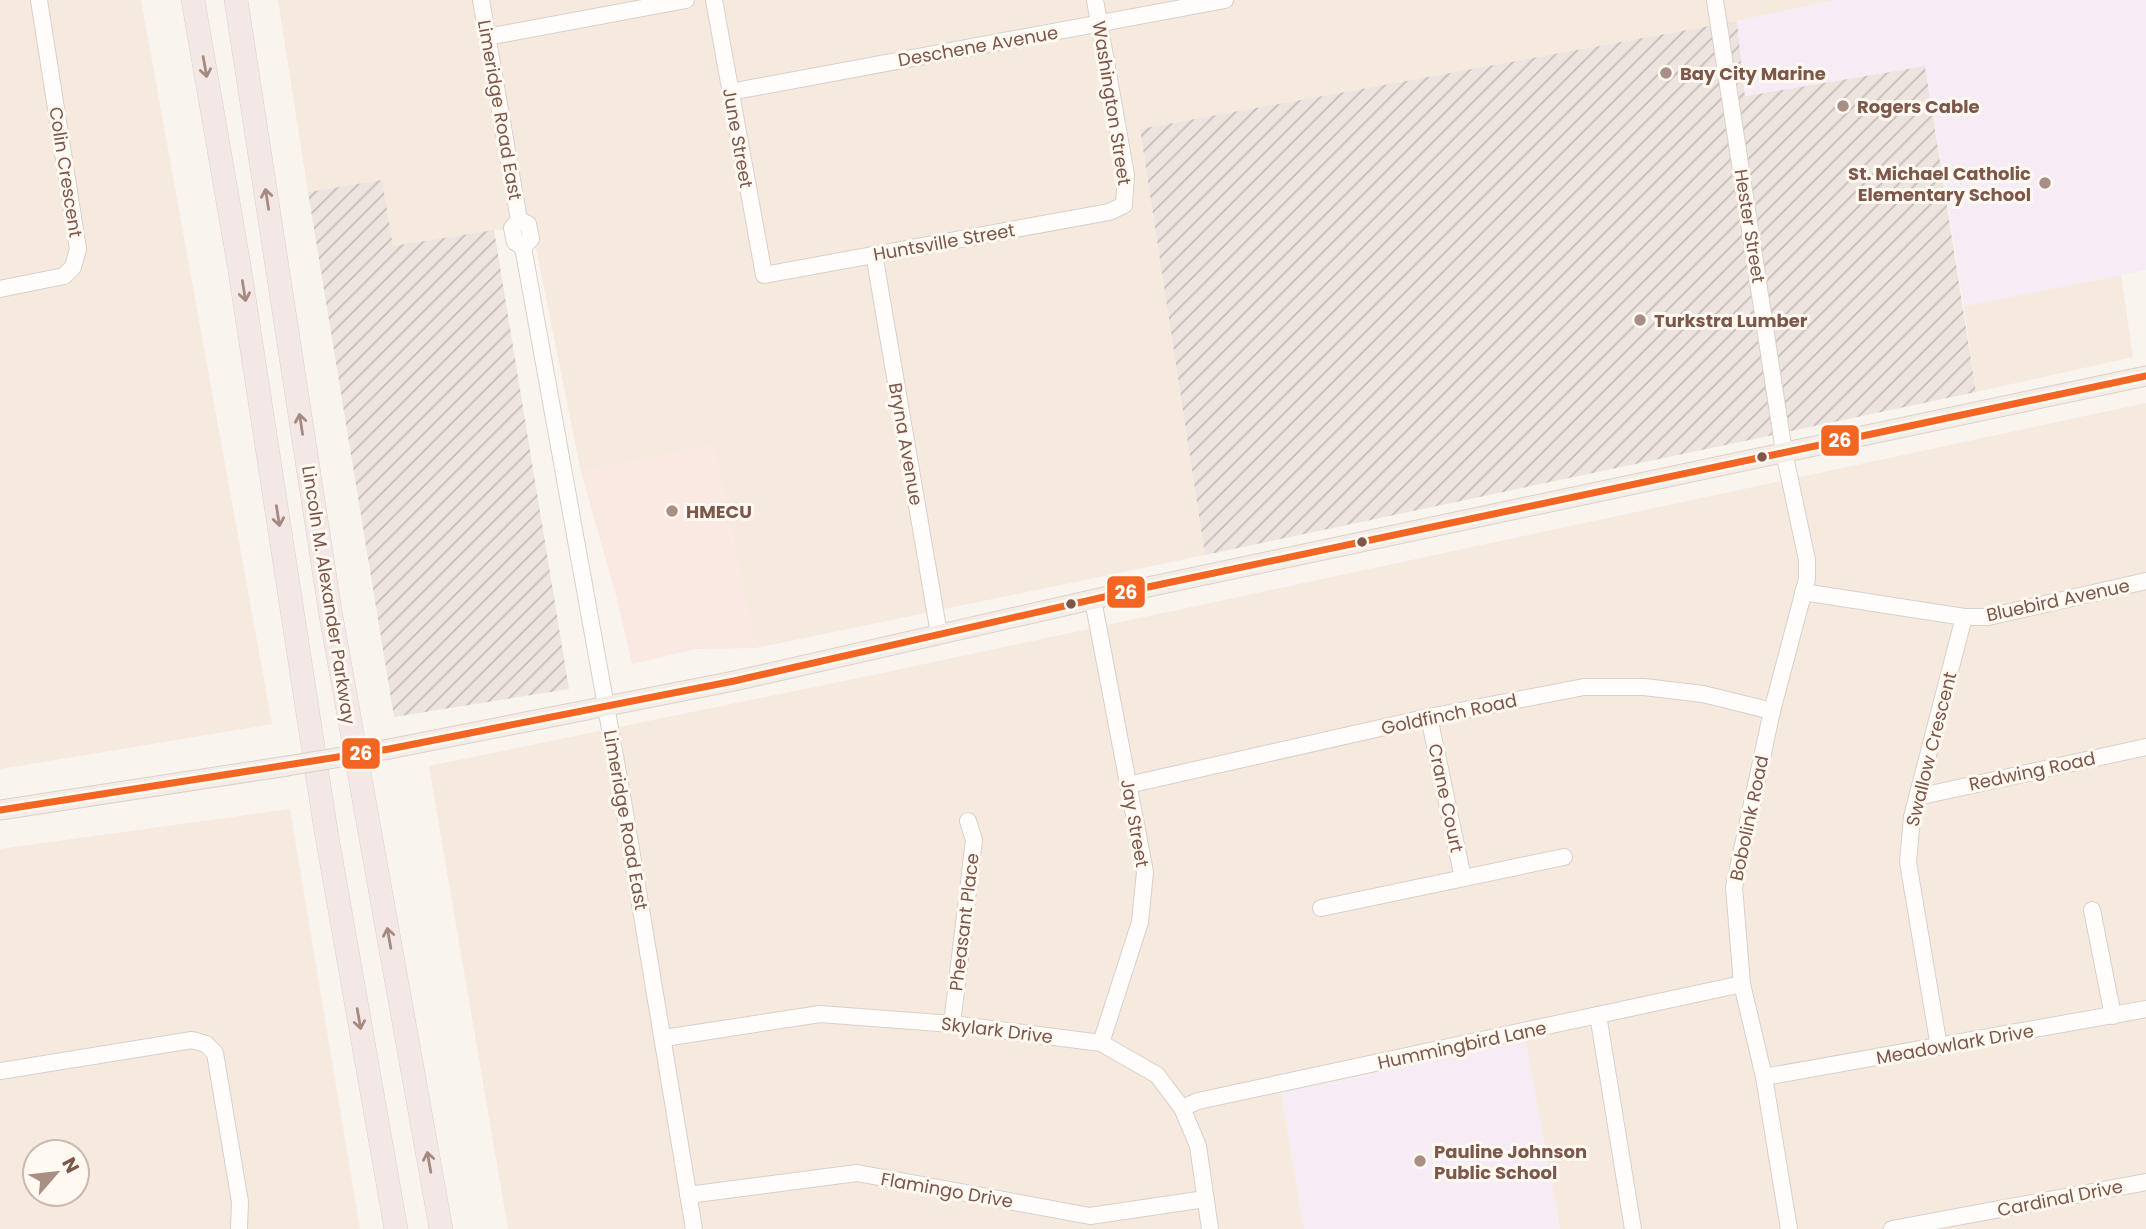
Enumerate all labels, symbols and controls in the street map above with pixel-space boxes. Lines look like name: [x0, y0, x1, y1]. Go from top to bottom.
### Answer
street label: Limeridge Road East: [472, 18, 528, 202]
street label: Washington Street: [1087, 19, 1137, 187]
street label: Deschene Avenue: [896, 20, 1060, 72]
one-way arrow: [199, 55, 212, 78]
place label: Bay City Marine: [1680, 61, 1826, 86]
marker: Bay City Marine: [1658, 65, 1674, 81]
street label: June Street: [717, 86, 759, 190]
place label: Rogers Cable: [1857, 94, 1980, 119]
marker: Rogers Cable: [1835, 98, 1851, 114]
street label: Colin Crescent: [43, 105, 89, 239]
place label: St. Michael Catholic Elementary School: [1848, 161, 2031, 207]
street label: Hester Street: [1729, 167, 1771, 285]
marker: St. Michael Catholic Elementary School: [2037, 175, 2053, 191]
one-way arrow: [260, 188, 273, 211]
street label: Huntsville Street: [871, 217, 1017, 267]
one-way arrow: [237, 279, 250, 302]
place label: Turkstra Lumber: [1654, 308, 1808, 333]
marker: Turkstra Lumber: [1632, 312, 1648, 328]
street label: Bryna Avenue: [883, 381, 929, 507]
one-way arrow: [294, 413, 307, 436]
line badge: 26: [1820, 424, 1860, 457]
text: 26: [1829, 427, 1851, 454]
unlabelled marker: [1755, 450, 1769, 464]
street label: Lincoln M. Alexander Parkway: [296, 464, 362, 726]
place label: HMECU: [686, 499, 752, 524]
marker: HMECU: [664, 503, 680, 519]
one-way arrow: [272, 504, 285, 527]
unlabelled marker: [1355, 535, 1369, 549]
street label: Bluebird Avenue: [1984, 573, 2132, 627]
line badge: 26: [1106, 575, 1146, 609]
text: 26: [1115, 579, 1137, 606]
unlabelled marker: [1064, 597, 1078, 611]
street label: Swallow Crescent: [1900, 669, 1962, 829]
street label: Goldfinch Road: [1379, 687, 1519, 741]
street label: Limeridge Road East: [598, 728, 654, 912]
line badge: 26: [341, 737, 381, 770]
text: 26: [350, 740, 372, 767]
street label: Crane Court: [1422, 741, 1470, 855]
street label: Redwing Road: [1966, 745, 2098, 797]
street label: Bobolink Road: [1724, 753, 1774, 883]
street label: Jay Street: [1115, 777, 1155, 869]
street label: Pheasant Place: [943, 852, 985, 992]
one-way arrow: [381, 927, 395, 950]
one-way arrow: [353, 1007, 366, 1030]
street label: Skylark Drive: [940, 1011, 1054, 1049]
street label: Hummingbird Lane: [1375, 1015, 1549, 1075]
street label: Meadowlark Drive: [1874, 1018, 2036, 1070]
north arrow: [21, 1138, 91, 1208]
place label: Pauline Johnson Public School: [1434, 1139, 1587, 1185]
one-way arrow: [422, 1151, 435, 1174]
text: N: [55, 1153, 86, 1178]
marker: Pauline Johnson Public School: [1412, 1153, 1428, 1169]
street label: Flamingo Drive: [879, 1166, 1015, 1214]
street label: Cardinal Drive: [1995, 1174, 2125, 1222]

